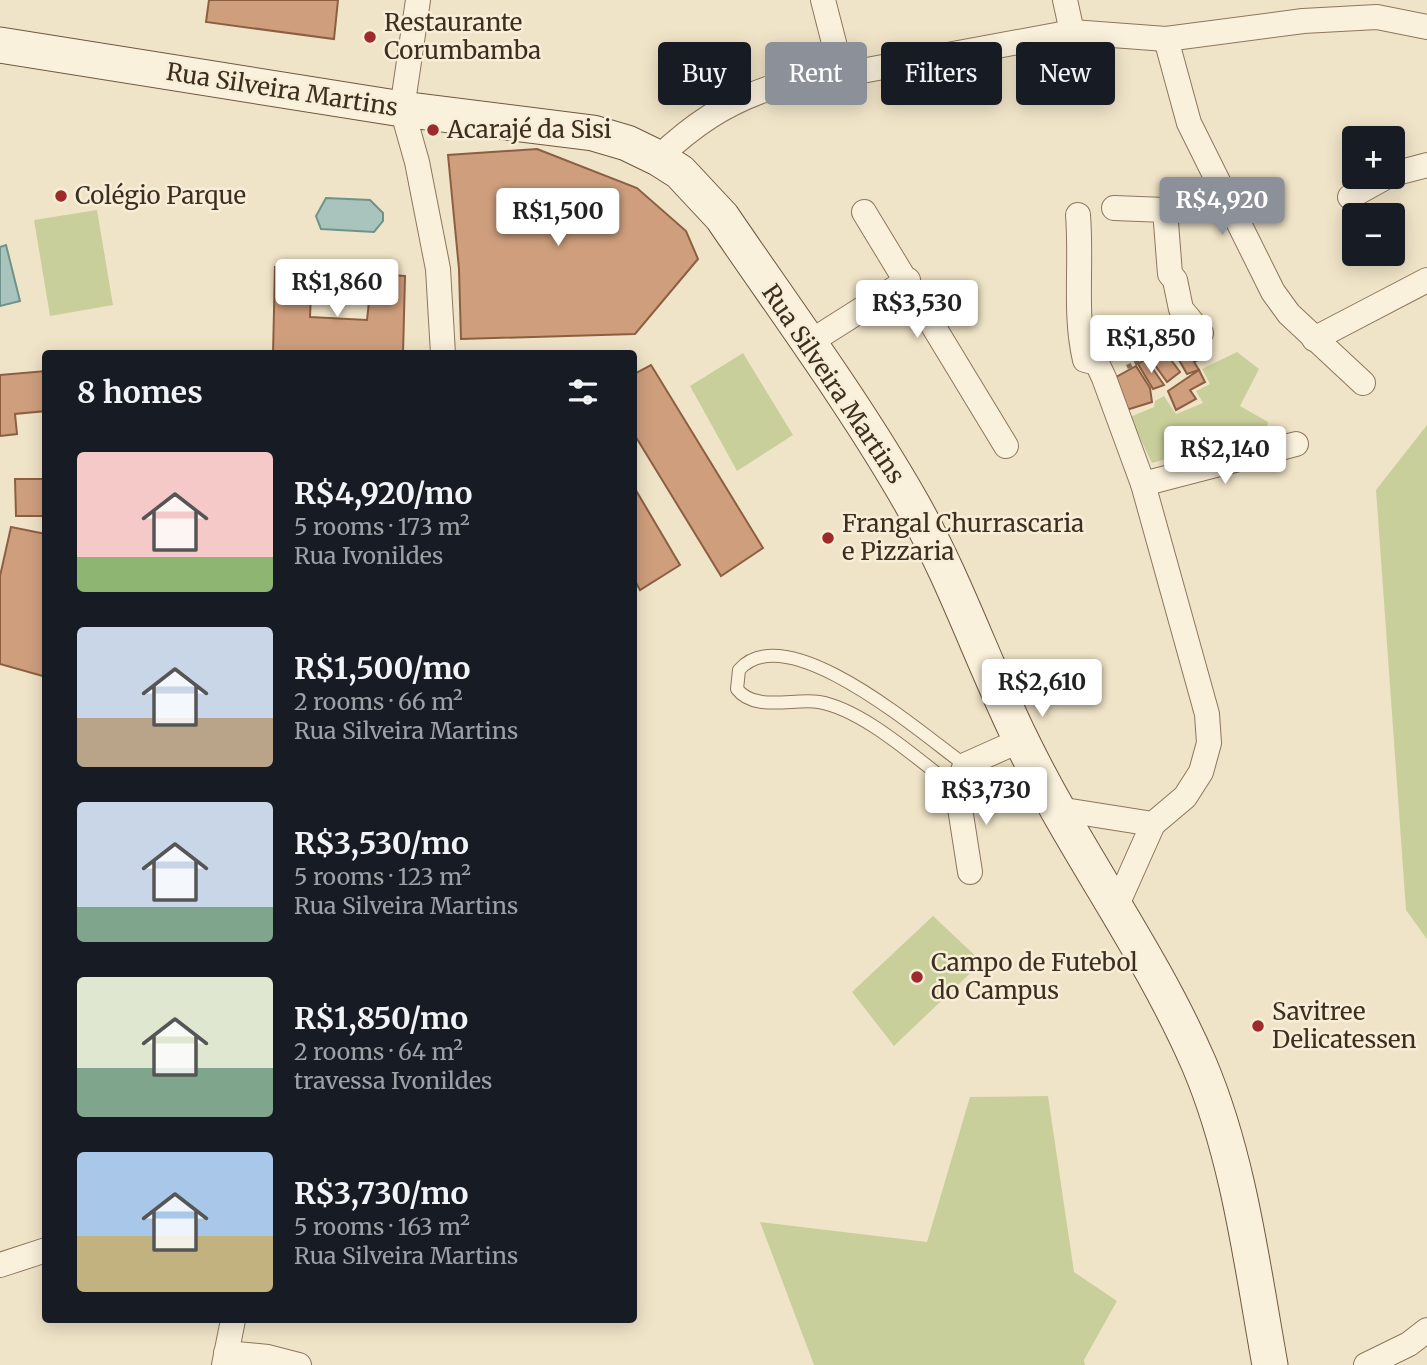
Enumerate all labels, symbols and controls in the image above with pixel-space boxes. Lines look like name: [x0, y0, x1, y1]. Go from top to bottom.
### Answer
place label: Restaurante Corumbamba: [384, 7, 541, 66]
marker: Restaurante Corumbamba: [362, 29, 378, 45]
chip: Buy: [658, 42, 751, 105]
chip: Rent: [765, 42, 867, 105]
chip: Filters: [881, 42, 1002, 105]
chip: New: [1016, 42, 1115, 105]
street label: Rua Silveira Martins: [164, 56, 400, 123]
place label: Acarajé da Sisi: [446, 114, 612, 145]
marker: Acarajé da Sisi: [425, 122, 441, 138]
map controls: [1342, 126, 1405, 266]
button: +: [1342, 126, 1405, 189]
pin: R$4,920: [1157, 177, 1287, 237]
place label: Colégio Parque: [75, 180, 246, 211]
text: R$4,920: [1176, 185, 1268, 214]
marker: Colégio Parque: [53, 188, 69, 204]
pin: R$1,500: [493, 188, 623, 248]
text: R$1,500: [512, 196, 604, 225]
button: −: [1342, 203, 1405, 266]
pin: R$1,860: [272, 260, 402, 319]
text: R$1,860: [291, 267, 383, 296]
street label: Rua Silveira Martins: [755, 278, 912, 489]
pin: R$3,530: [852, 280, 982, 340]
text: R$3,530: [872, 288, 962, 317]
pin: R$1,850: [1086, 316, 1216, 375]
text: R$1,850: [1106, 323, 1196, 352]
text: 8 homes: [77, 373, 203, 411]
icon: filters: [564, 373, 602, 411]
pin: R$2,140: [1160, 426, 1290, 486]
text: R$2,140: [1180, 434, 1270, 463]
text: R$4,920/mo: [294, 474, 472, 512]
icon: home: [133, 480, 217, 564]
place label: Frangal Churrascaria e Pizzaria: [842, 508, 1084, 567]
text: 5 rooms · 173 m²: [294, 512, 470, 541]
marker: Frangal Churrascaria e Pizzaria: [820, 530, 836, 546]
text: Rua Ivonildes: [294, 541, 443, 570]
text: R$1,500/mo: [294, 649, 471, 687]
icon: home: [133, 655, 217, 739]
pin: R$2,610: [977, 660, 1107, 719]
text: R$2,610: [998, 667, 1086, 696]
text: 2 rooms · 66 m²: [294, 687, 463, 716]
text: Rua Silveira Martins: [294, 716, 518, 745]
pin: R$3,730: [921, 768, 1051, 827]
text: R$3,730: [941, 775, 1031, 804]
text: R$3,530/mo: [294, 824, 469, 862]
icon: home: [133, 830, 217, 914]
text: 5 rooms · 123 m²: [294, 862, 471, 891]
text: Rua Silveira Martins: [294, 891, 518, 920]
place label: Campo de Futebol do Campus: [931, 947, 1138, 1006]
marker: Campo de Futebol do Campus: [909, 969, 925, 985]
place label: Savitree Delicatessen: [1272, 996, 1417, 1055]
text: R$1,850/mo: [294, 999, 468, 1037]
icon: home: [133, 1005, 217, 1089]
marker: Savitree Delicatessen: [1250, 1018, 1266, 1034]
text: 2 rooms · 64 m²: [294, 1037, 463, 1066]
text: travessa Ivonildes: [294, 1066, 492, 1095]
text: R$3,730/mo: [294, 1174, 468, 1212]
icon: home: [133, 1180, 217, 1264]
text: 5 rooms · 163 m²: [294, 1212, 470, 1241]
text: Rua Silveira Martins: [294, 1241, 518, 1270]

